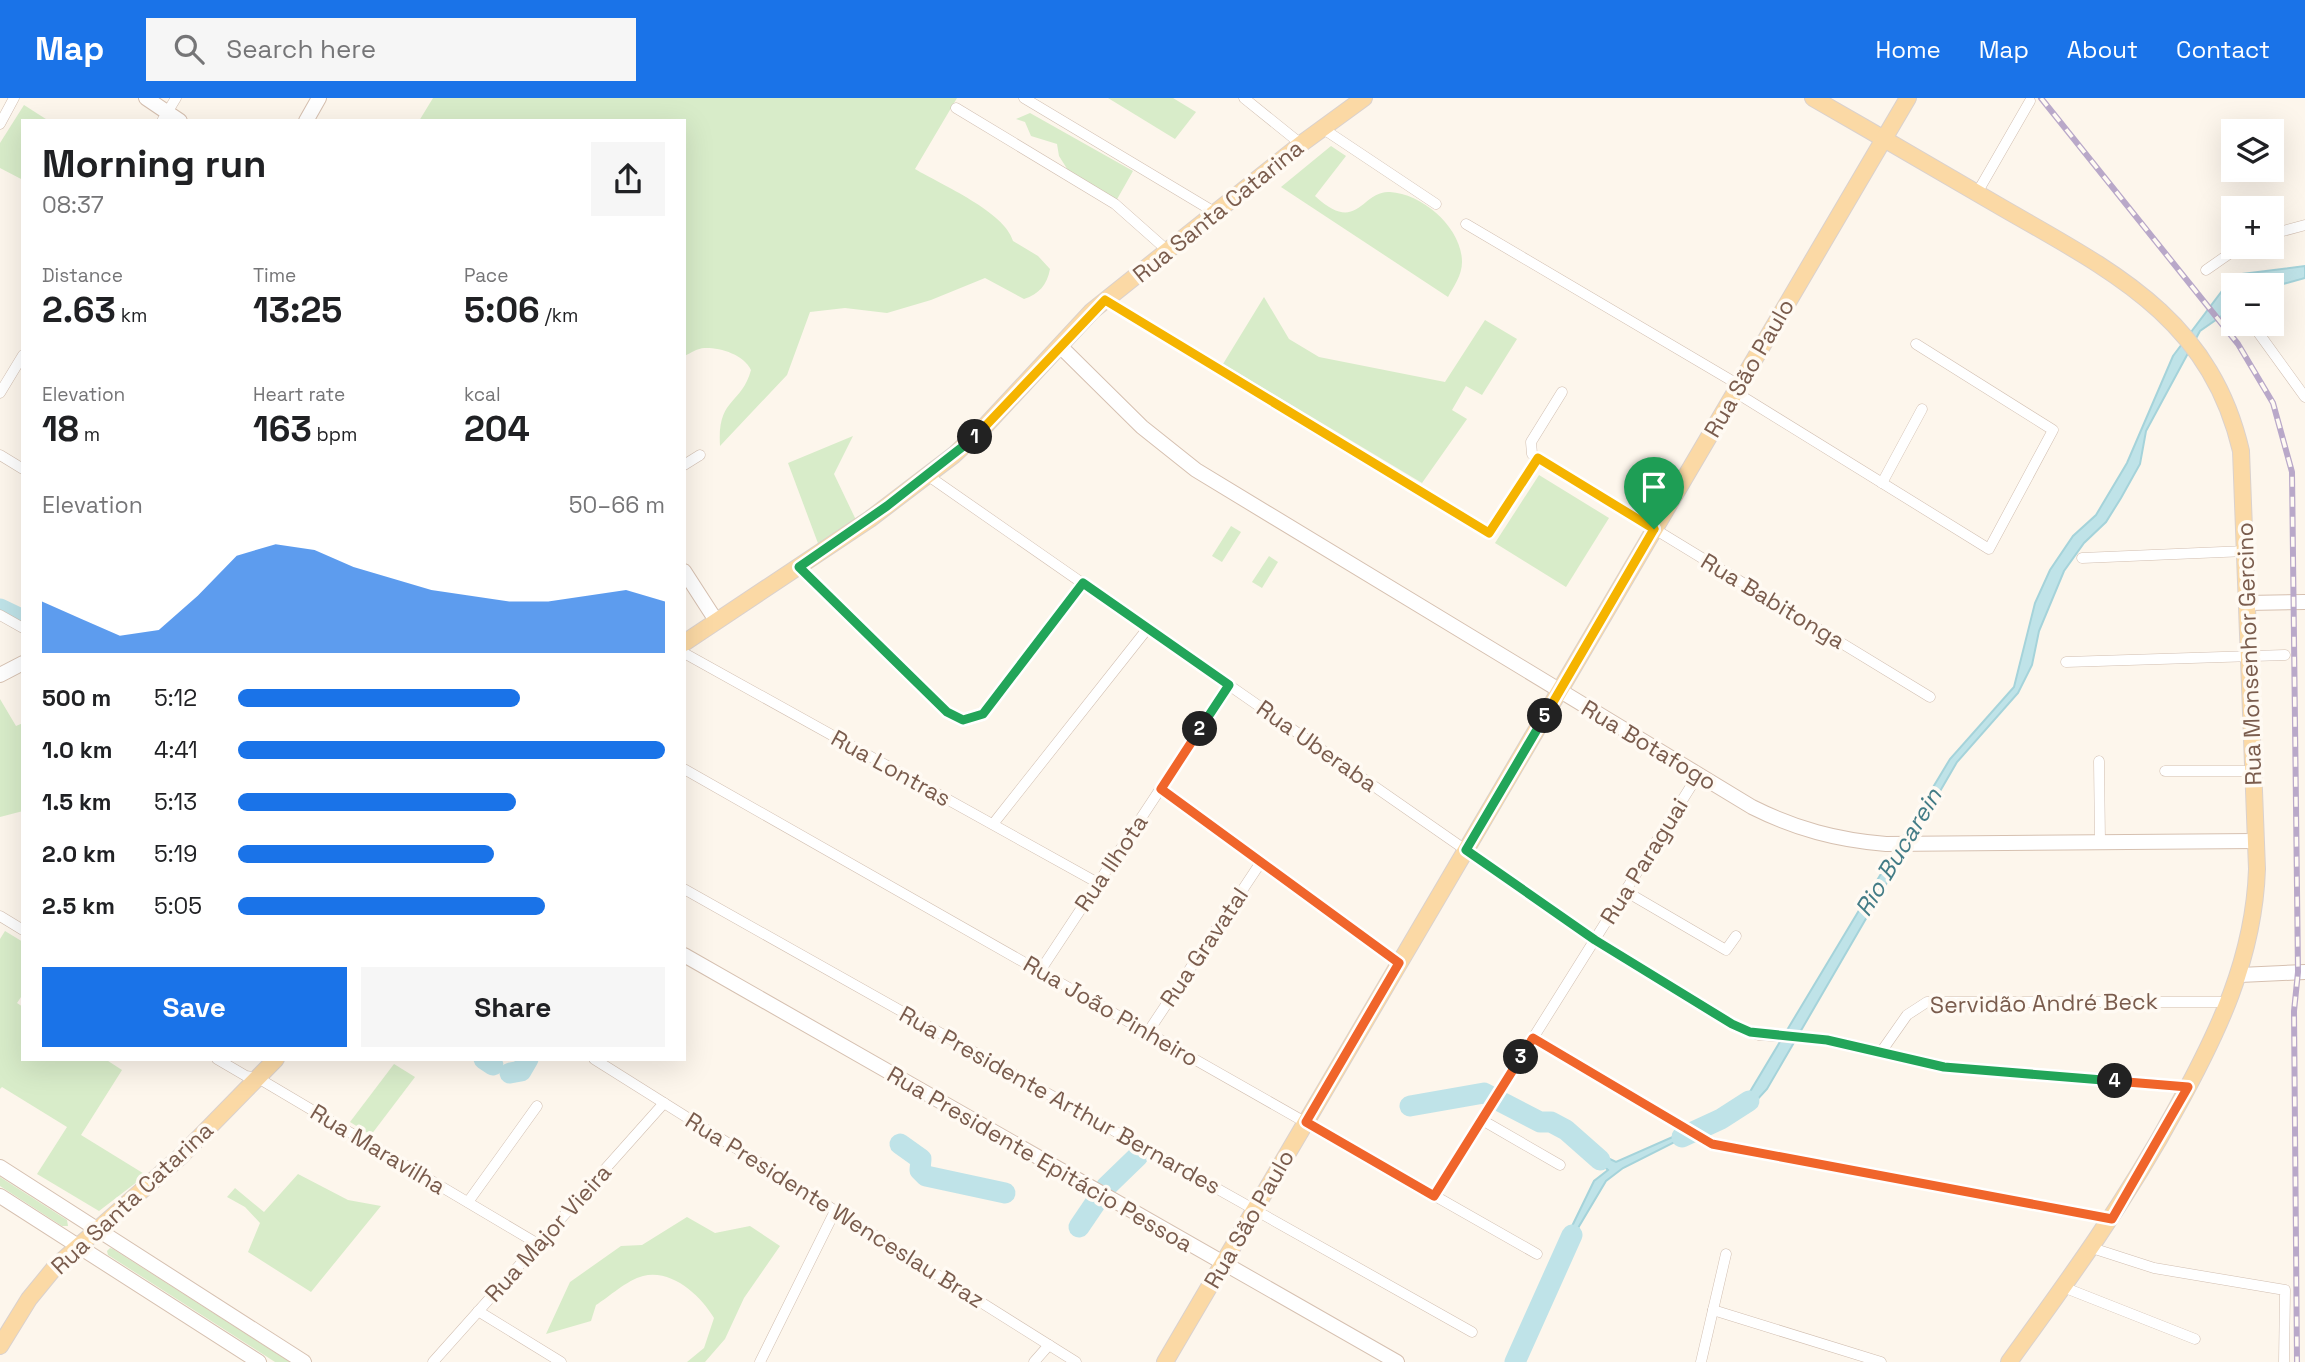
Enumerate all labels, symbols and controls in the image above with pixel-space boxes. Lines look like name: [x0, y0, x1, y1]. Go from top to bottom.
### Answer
search box: [146, 18, 636, 81]
text: Map: [35, 28, 104, 70]
icon: search: [170, 30, 208, 68]
text: Search here: [226, 32, 376, 66]
text: Home: [1875, 34, 1941, 65]
text: Map: [1979, 34, 2029, 65]
text: About: [2067, 34, 2138, 65]
text: Contact: [2176, 34, 2270, 65]
map controls: [2221, 119, 2284, 336]
button: layers: [2221, 119, 2284, 182]
street label: Rua Santa Catarina: [1127, 133, 1309, 289]
text: Morning run: [42, 140, 267, 188]
button: share: [591, 142, 665, 216]
text: 08:37: [42, 190, 104, 220]
button: +: [2221, 196, 2284, 259]
text: Distance: [42, 263, 123, 288]
text: Time: [253, 263, 296, 288]
text: Pace: [464, 263, 508, 288]
button: −: [2221, 273, 2284, 336]
text: 2.63: [42, 288, 116, 332]
text: 13:25: [253, 288, 342, 332]
text: 5:06: [464, 288, 540, 332]
street label: Rua São Paulo: [1697, 293, 1801, 443]
text: km: [116, 303, 147, 328]
text: /km: [540, 303, 578, 328]
text: Elevation: [42, 382, 125, 407]
text: Heart rate: [253, 382, 345, 407]
text: kcal: [464, 382, 501, 407]
text: 18: [42, 407, 79, 451]
text: 163: [253, 407, 312, 451]
text: 204: [464, 407, 530, 451]
pin: 1: [958, 420, 992, 454]
text: m: [79, 422, 100, 447]
text: bpm: [312, 422, 357, 447]
text: 1: [970, 424, 979, 449]
pin: [1624, 457, 1684, 529]
icon: arrive: [1635, 468, 1673, 506]
text: Elevation: [42, 490, 143, 520]
text: 50–66 m: [569, 490, 665, 520]
street label: Rua Monsenhor Gercino: [2229, 522, 2269, 786]
street label: Rua Babitonga: [1695, 546, 1851, 656]
text: 500 m: [42, 683, 111, 713]
text: 5:12: [154, 683, 197, 713]
street label: Rua Uberaba: [1251, 693, 1383, 799]
street label: Rua Botafogo: [1576, 693, 1722, 797]
pin: 5: [1528, 698, 1562, 734]
text: 5: [1539, 703, 1550, 728]
pin: 2: [1182, 712, 1218, 746]
text: 2: [1194, 716, 1205, 741]
street label: Rua Lontras: [826, 723, 956, 813]
text: 1.0 km: [42, 735, 112, 765]
text: 4:41: [154, 735, 198, 765]
water label: Rio Bucarein: [1848, 781, 1949, 922]
text: 1.5 km: [42, 787, 112, 817]
text: 5:13: [154, 787, 197, 817]
street label: Rua Paraguai: [1593, 792, 1695, 930]
street label: Rua Ilhota: [1068, 809, 1154, 917]
text: 2.0 km: [42, 839, 116, 869]
text: 5:19: [154, 839, 197, 869]
street label: Rua Gravatal: [1153, 882, 1255, 1012]
text: 2.5 km: [42, 891, 115, 921]
text: 5:05: [154, 891, 202, 921]
street label: Rua João Pinheiro: [1018, 949, 1204, 1073]
button: Save: [42, 967, 347, 1047]
button: Share: [361, 967, 665, 1047]
street label: Servidão André Beck: [1930, 986, 2158, 1020]
street label: Rua Presidente Arthur Bernardes: [894, 999, 1226, 1201]
pin: 3: [1504, 1040, 1538, 1074]
text: 3: [1515, 1044, 1526, 1069]
street label: Rua Presidente Epitácio Pessoa: [882, 1059, 1198, 1259]
pin: 4: [2098, 1063, 2132, 1098]
text: 4: [2108, 1068, 2121, 1093]
street label: Rua Maravilha: [305, 1097, 451, 1201]
street label: Rua Presidente Wenceslau Braz: [680, 1105, 990, 1315]
street label: Rua Santa Catarina: [45, 1115, 219, 1281]
street label: Rua São Paulo: [1197, 1144, 1301, 1294]
street label: Rua Major Vieira: [478, 1158, 618, 1308]

